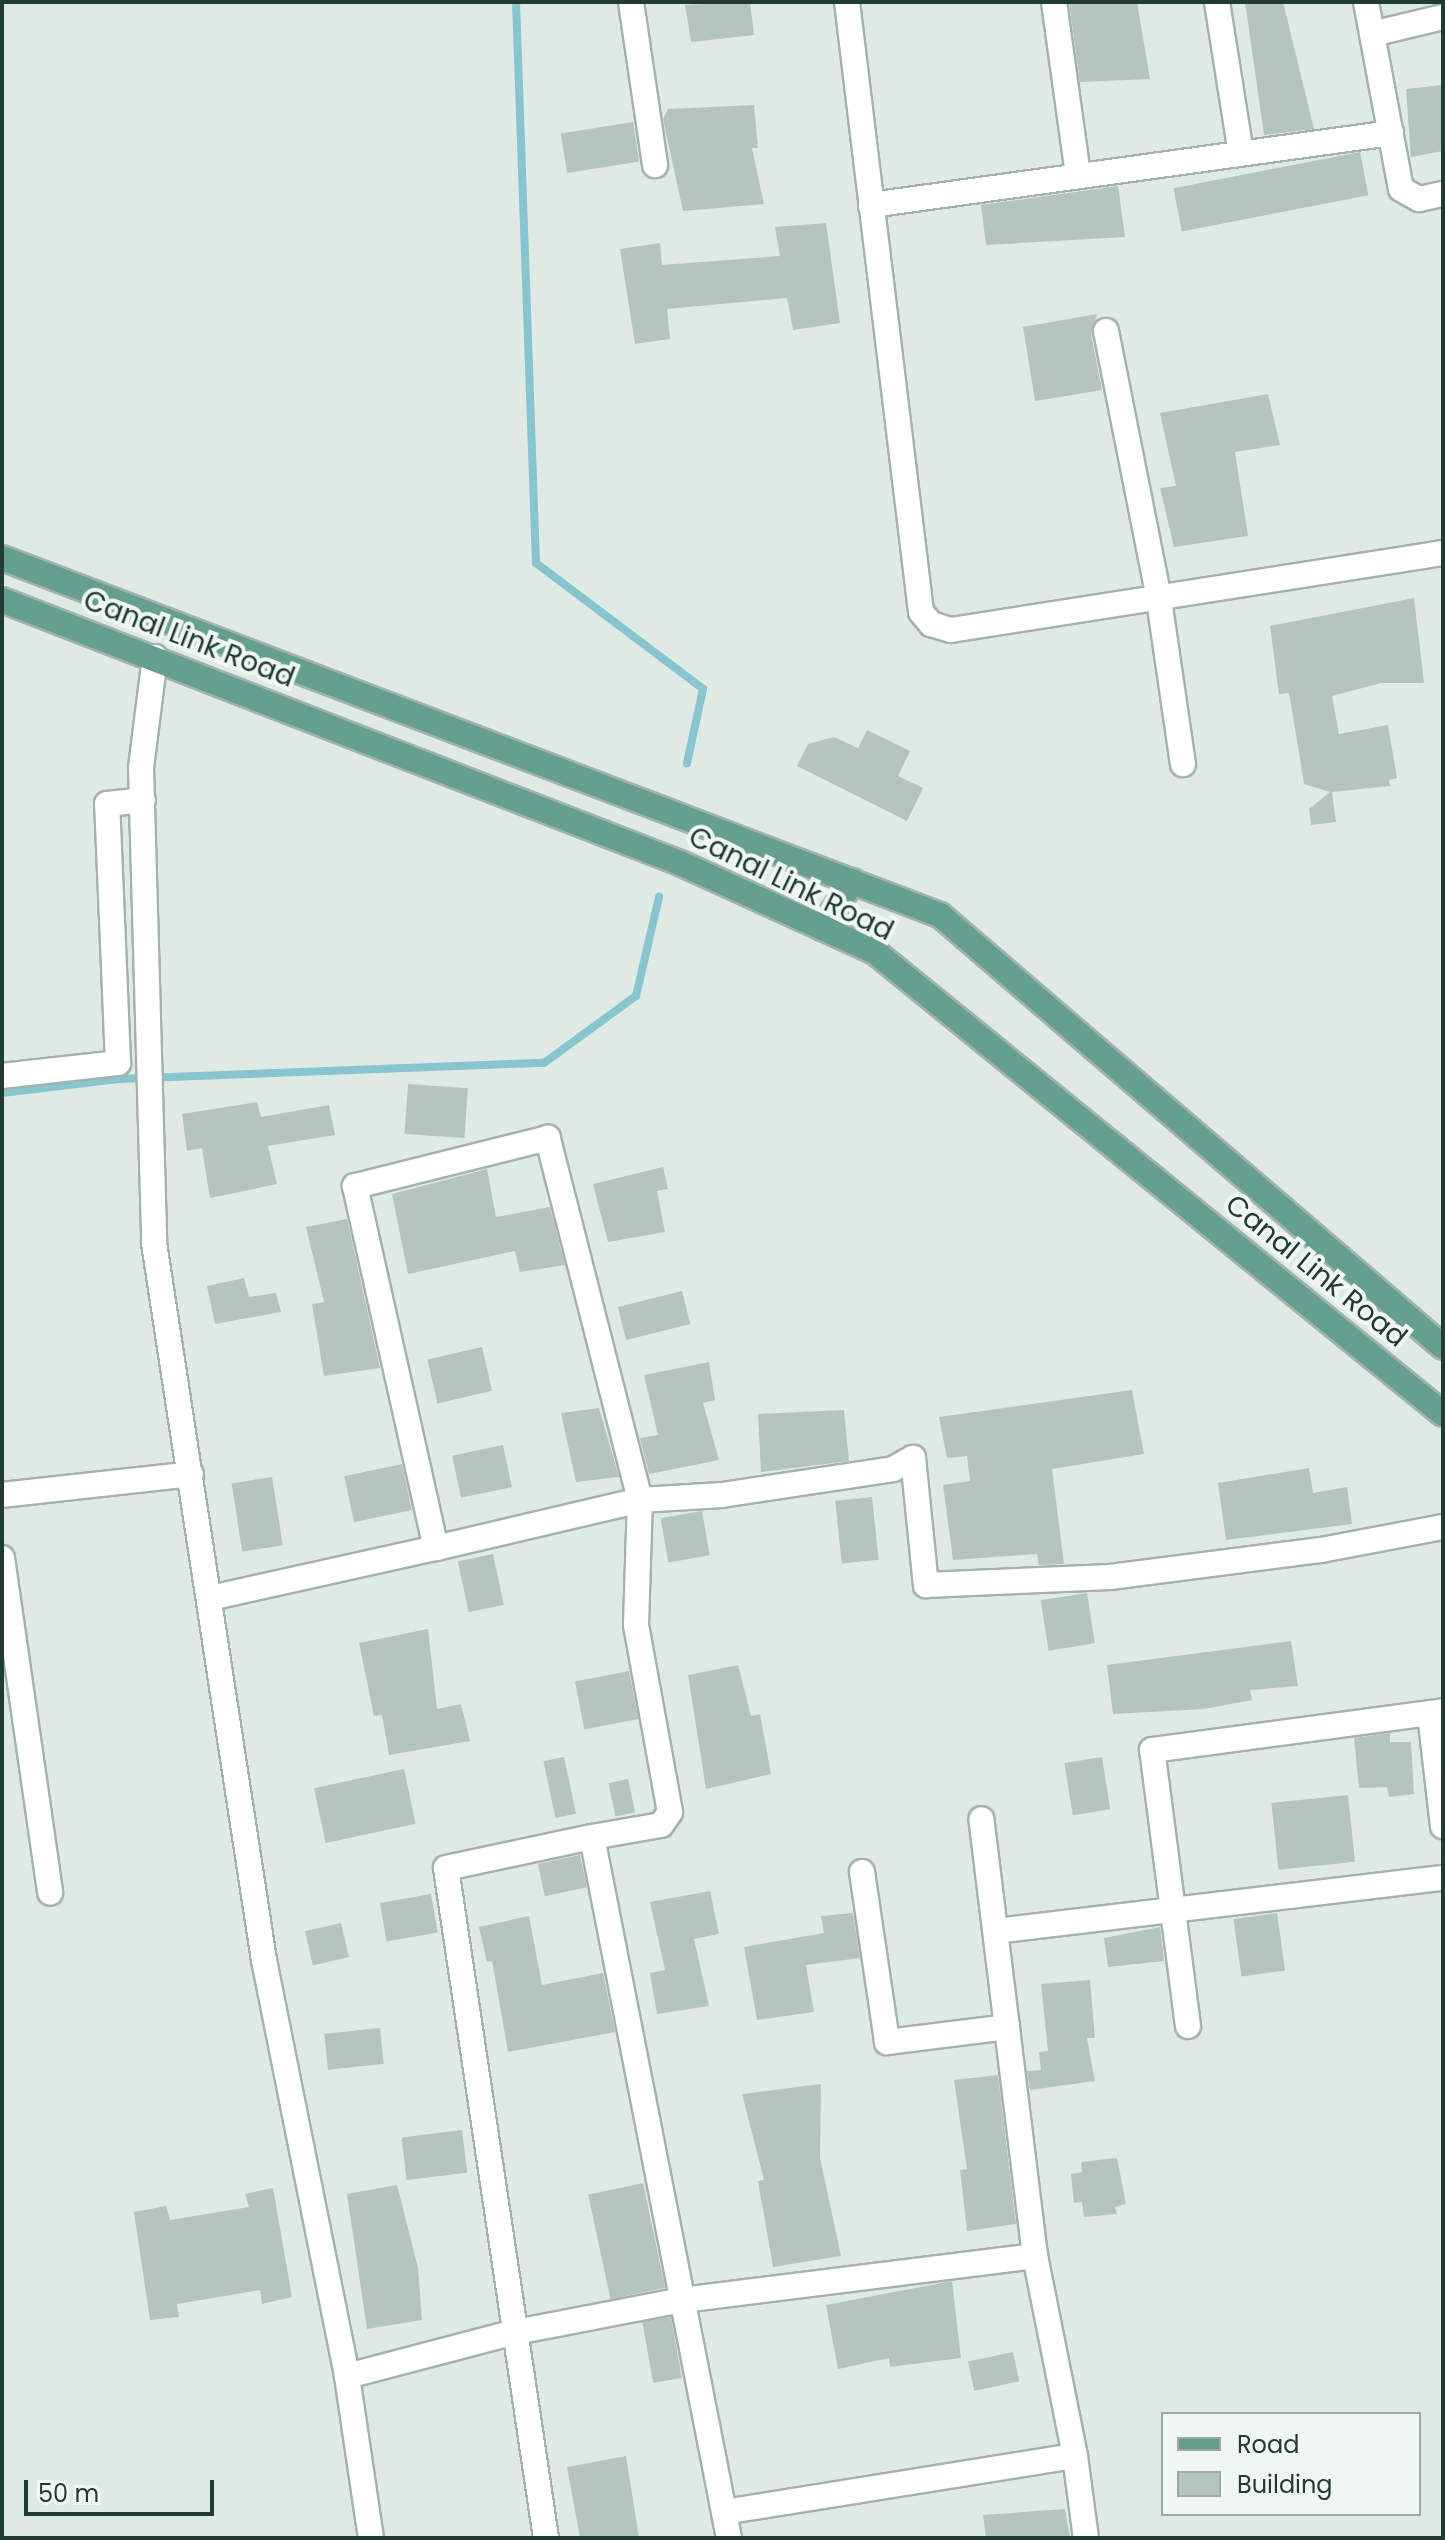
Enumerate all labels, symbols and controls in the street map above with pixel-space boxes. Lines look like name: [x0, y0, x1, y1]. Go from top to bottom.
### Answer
street label: Canal Link Road: [79, 583, 299, 695]
street label: Canal Link Road: [683, 820, 899, 948]
street label: Canal Link Road: [1219, 1188, 1413, 1354]
legend: [1161, 2412, 1421, 2516]
text: Road: [1237, 2428, 1299, 2461]
scale bar: [28, 2464, 218, 2514]
text: Building: [1237, 2468, 1333, 2501]
text: 50 m: [38, 2477, 99, 2510]

